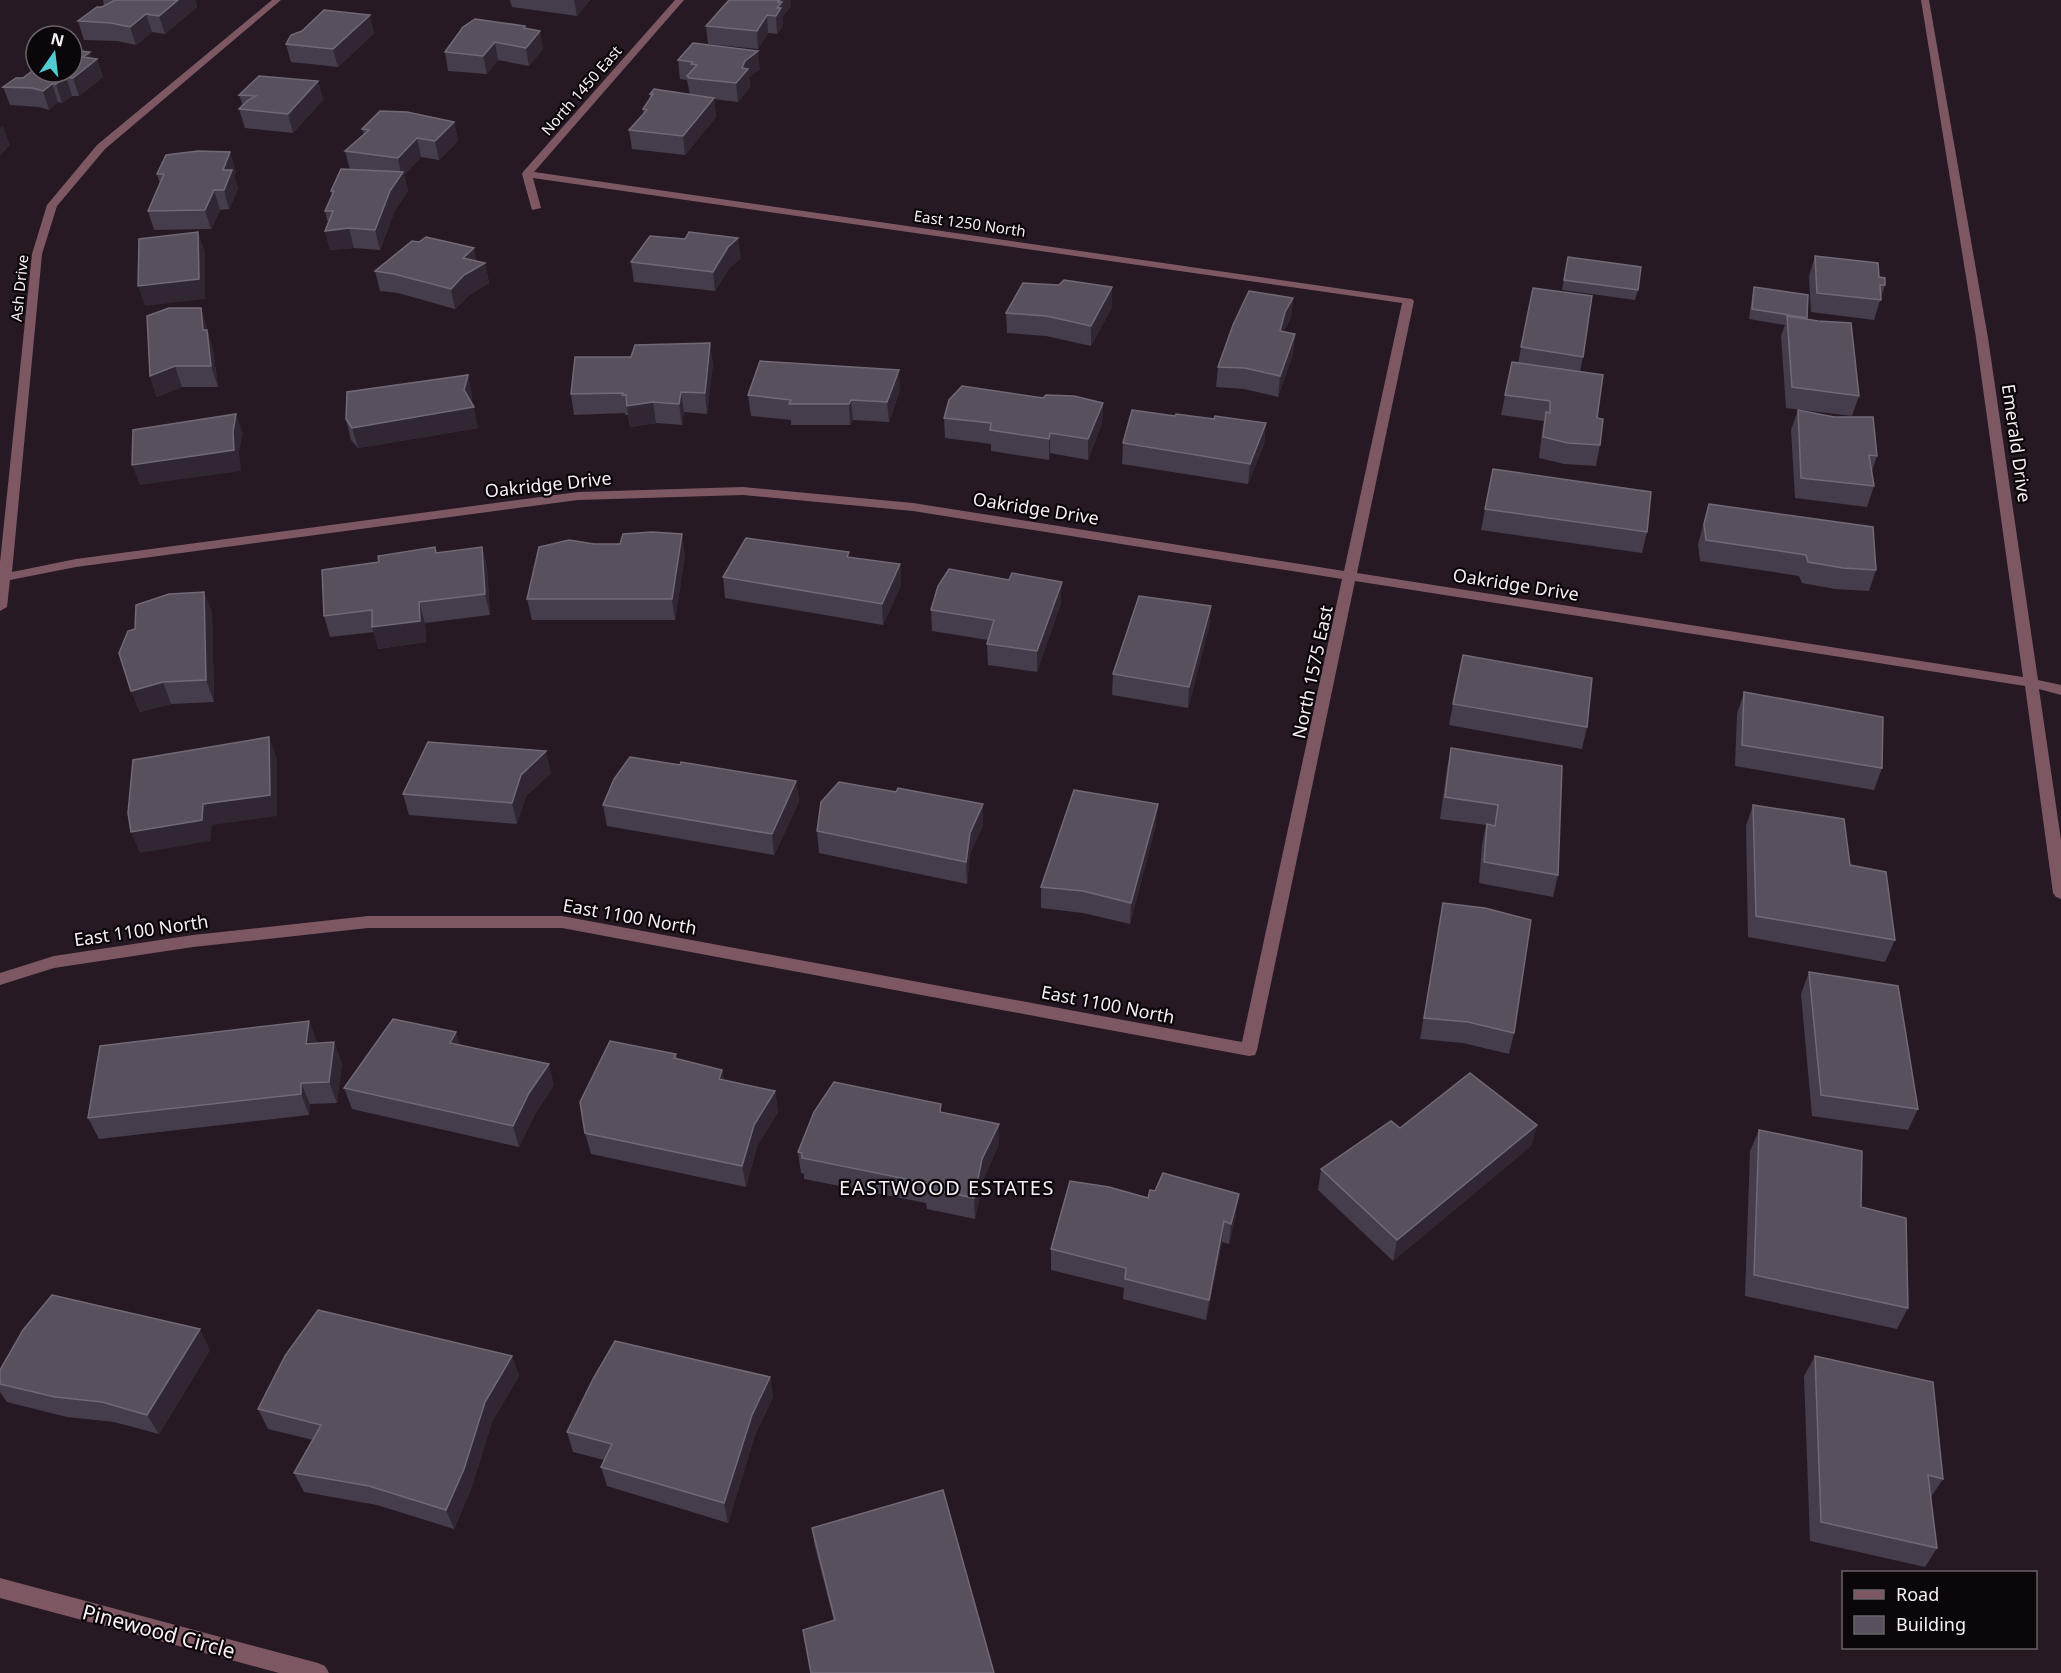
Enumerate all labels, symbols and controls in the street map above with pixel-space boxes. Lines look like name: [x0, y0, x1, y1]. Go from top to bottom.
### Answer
north arrow: [24, 24, 84, 84]
text: N: [49, 27, 67, 52]
street label: North 1450 East: [536, 40, 626, 139]
street label: East 1250 North: [913, 205, 1027, 241]
street label: Ash Drive: [6, 254, 32, 322]
street label: Emerald Drive: [1997, 382, 2037, 504]
street label: Oakridge Drive: [483, 465, 613, 503]
street label: Oakridge Drive: [971, 486, 1101, 530]
street label: Oakridge Drive: [1451, 562, 1581, 606]
street label: North 1575 East: [1286, 603, 1338, 741]
street label: East 1100 North: [561, 892, 699, 940]
street label: East 1100 North: [72, 909, 210, 951]
street label: East 1100 North: [1039, 979, 1177, 1029]
district label: EASTWOOD ESTATES: [839, 1174, 1055, 1201]
legend: [1842, 1571, 2037, 1649]
text: Road: [1896, 1582, 1939, 1606]
street label: Pinewood Circle: [79, 1597, 239, 1665]
text: Building: [1896, 1612, 1966, 1636]

